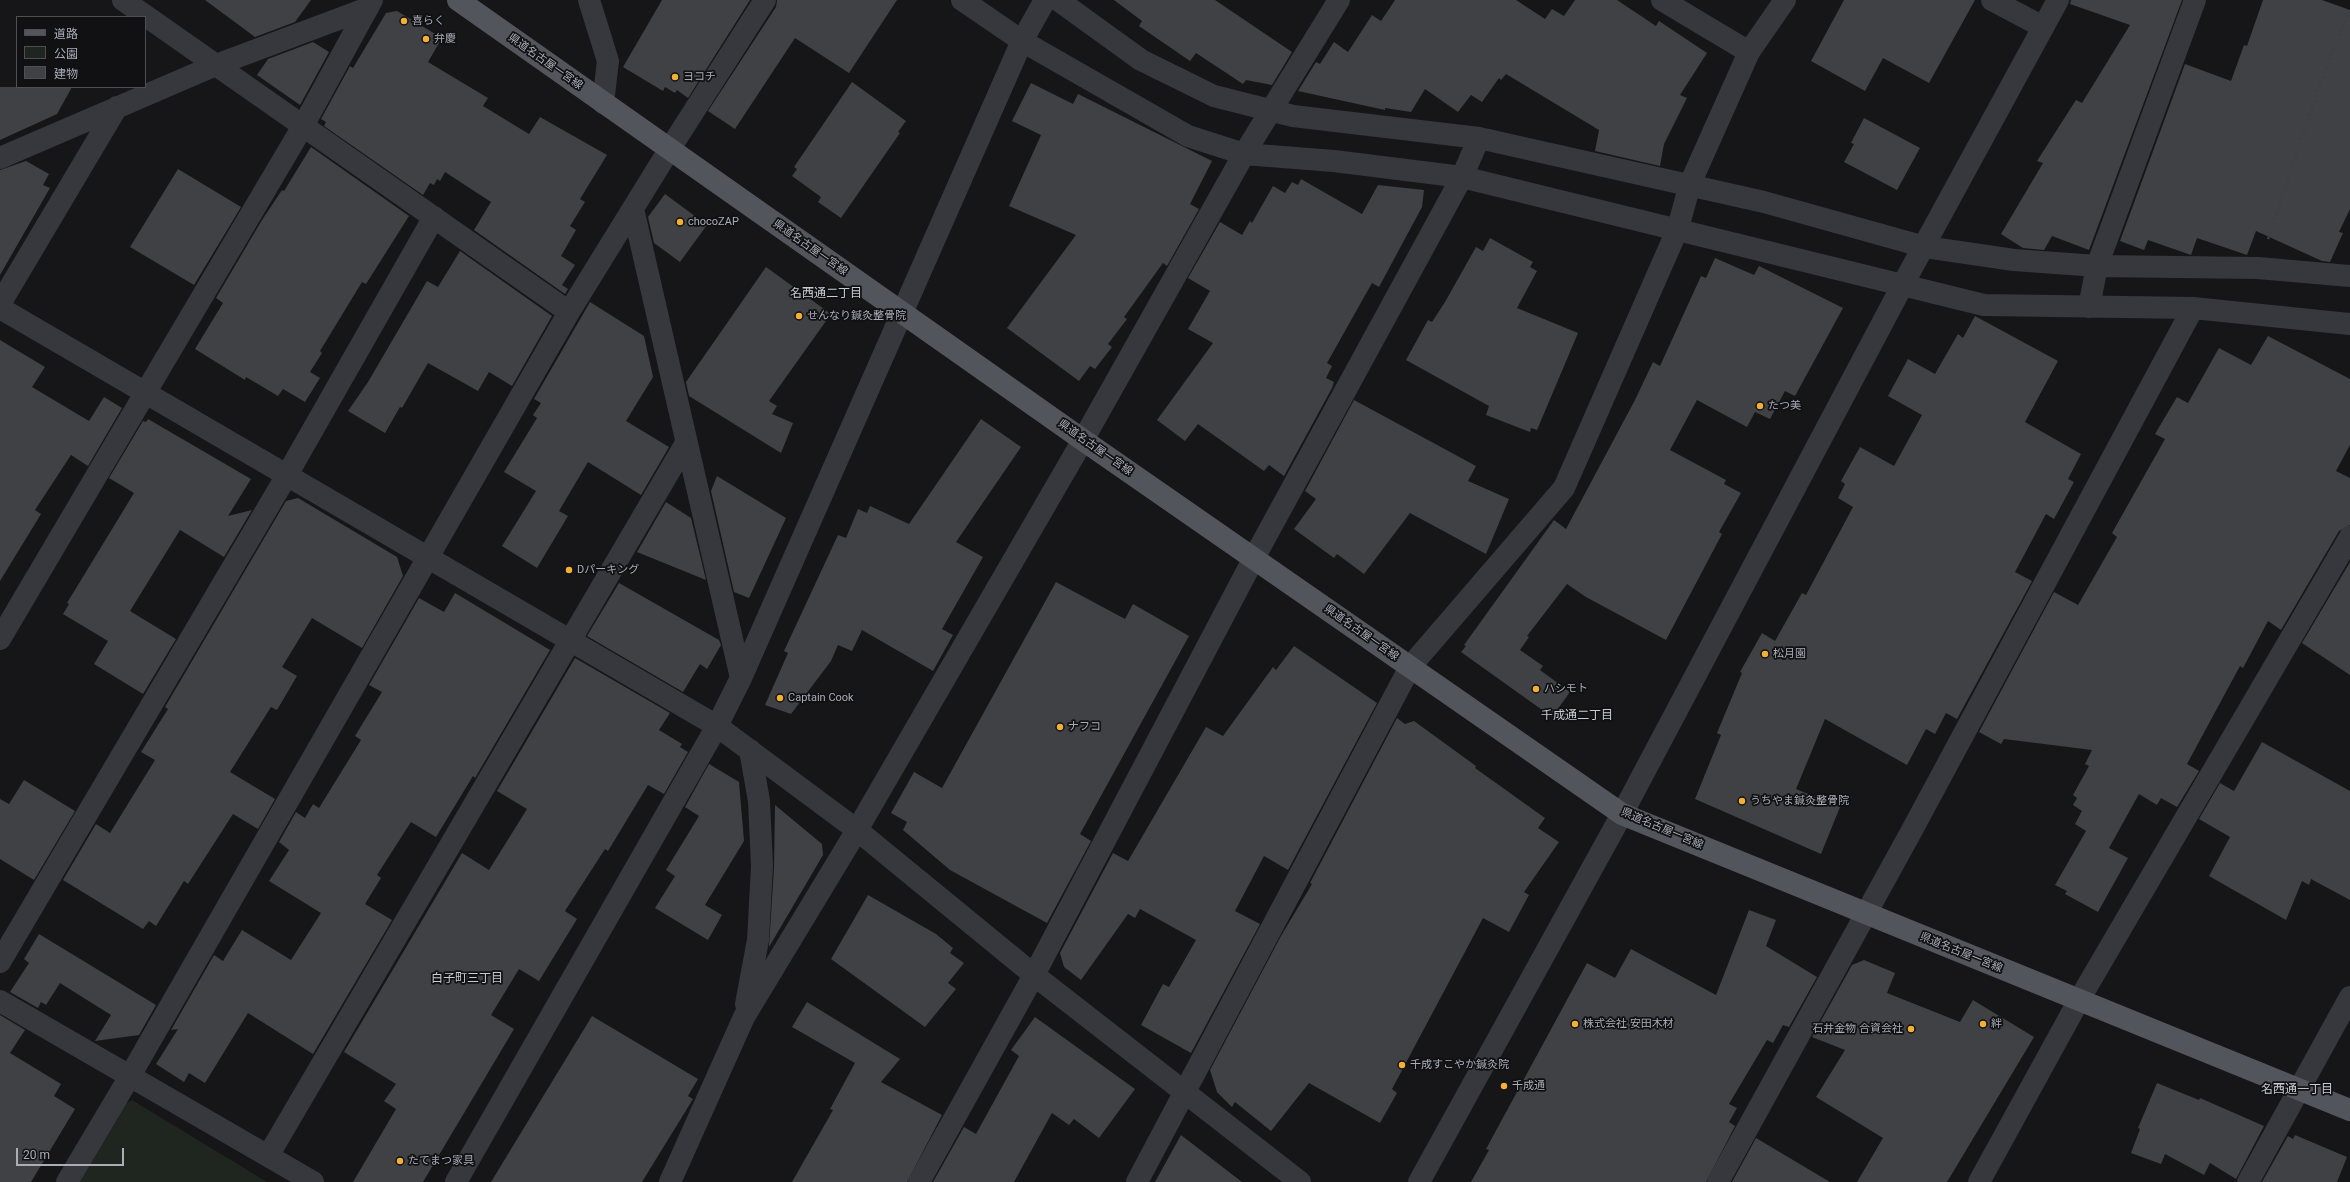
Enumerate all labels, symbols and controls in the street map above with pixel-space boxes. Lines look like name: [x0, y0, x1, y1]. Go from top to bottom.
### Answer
place label: 喜らく: [412, 14, 445, 28]
legend: [16, 16, 146, 88]
marker: 喜らく: [399, 16, 409, 26]
text: 道路: [54, 27, 78, 41]
street label: 県道名古屋一宮線: [505, 31, 585, 93]
place label: 弁慶: [434, 32, 456, 46]
marker: 弁慶: [421, 34, 431, 44]
text: 公園: [54, 47, 78, 61]
text: 建物: [54, 67, 78, 81]
place label: ヨコチ: [683, 70, 716, 84]
marker: ヨコチ: [670, 72, 680, 82]
place label: chocoZAP: [688, 215, 739, 229]
marker: chocoZAP: [675, 217, 685, 227]
street label: 県道名古屋一宮線: [770, 217, 850, 279]
district label: 名西通二丁目: [790, 287, 862, 301]
place label: せんなり鍼灸整骨院: [807, 309, 906, 323]
marker: せんなり鍼灸整骨院: [794, 311, 804, 321]
place label: たつ美: [1768, 399, 1801, 413]
marker: たつ美: [1755, 401, 1765, 411]
street label: 県道名古屋一宮線: [1055, 417, 1135, 479]
place label: Dパーキング: [577, 563, 639, 577]
marker: Dパーキング: [564, 565, 574, 575]
street label: 県道名古屋一宮線: [1321, 602, 1401, 664]
place label: 松月園: [1773, 647, 1806, 661]
marker: 松月園: [1760, 649, 1770, 659]
place label: ハシモト: [1544, 682, 1588, 696]
marker: ハシモト: [1531, 684, 1541, 694]
place label: Captain Cook: [788, 691, 854, 705]
marker: Captain Cook: [775, 693, 785, 703]
district label: 千成通二丁目: [1541, 709, 1613, 723]
place label: ナフコ: [1068, 720, 1101, 734]
marker: ナフコ: [1055, 722, 1065, 732]
place label: うちやま鍼灸整骨院: [1750, 794, 1849, 808]
marker: うちやま鍼灸整骨院: [1737, 796, 1747, 806]
street label: 県道名古屋一宮線: [1619, 806, 1705, 852]
street label: 県道名古屋一宮線: [1918, 930, 2004, 976]
district label: 白子町三丁目: [431, 972, 503, 986]
place label: 株式会社 安田木材: [1583, 1017, 1674, 1031]
place label: 絆: [1991, 1017, 2002, 1031]
marker: 株式会社 安田木材: [1570, 1019, 1580, 1029]
marker: 絆: [1978, 1019, 1988, 1029]
place label: 石井金物 合資会社: [1812, 1022, 1903, 1036]
marker: 石井金物 合資会社: [1906, 1024, 1916, 1034]
place label: 千成すこやか鍼灸院: [1410, 1058, 1509, 1072]
marker: 千成すこやか鍼灸院: [1397, 1060, 1407, 1070]
place label: 千成通: [1512, 1079, 1545, 1093]
marker: 千成通: [1499, 1081, 1509, 1091]
district label: 名西通一丁目: [2261, 1083, 2333, 1097]
scale bar: [18, 1140, 126, 1166]
text: 20 m: [23, 1148, 50, 1162]
place label: たてまつ家具: [408, 1154, 474, 1168]
marker: たてまつ家具: [395, 1156, 405, 1166]

